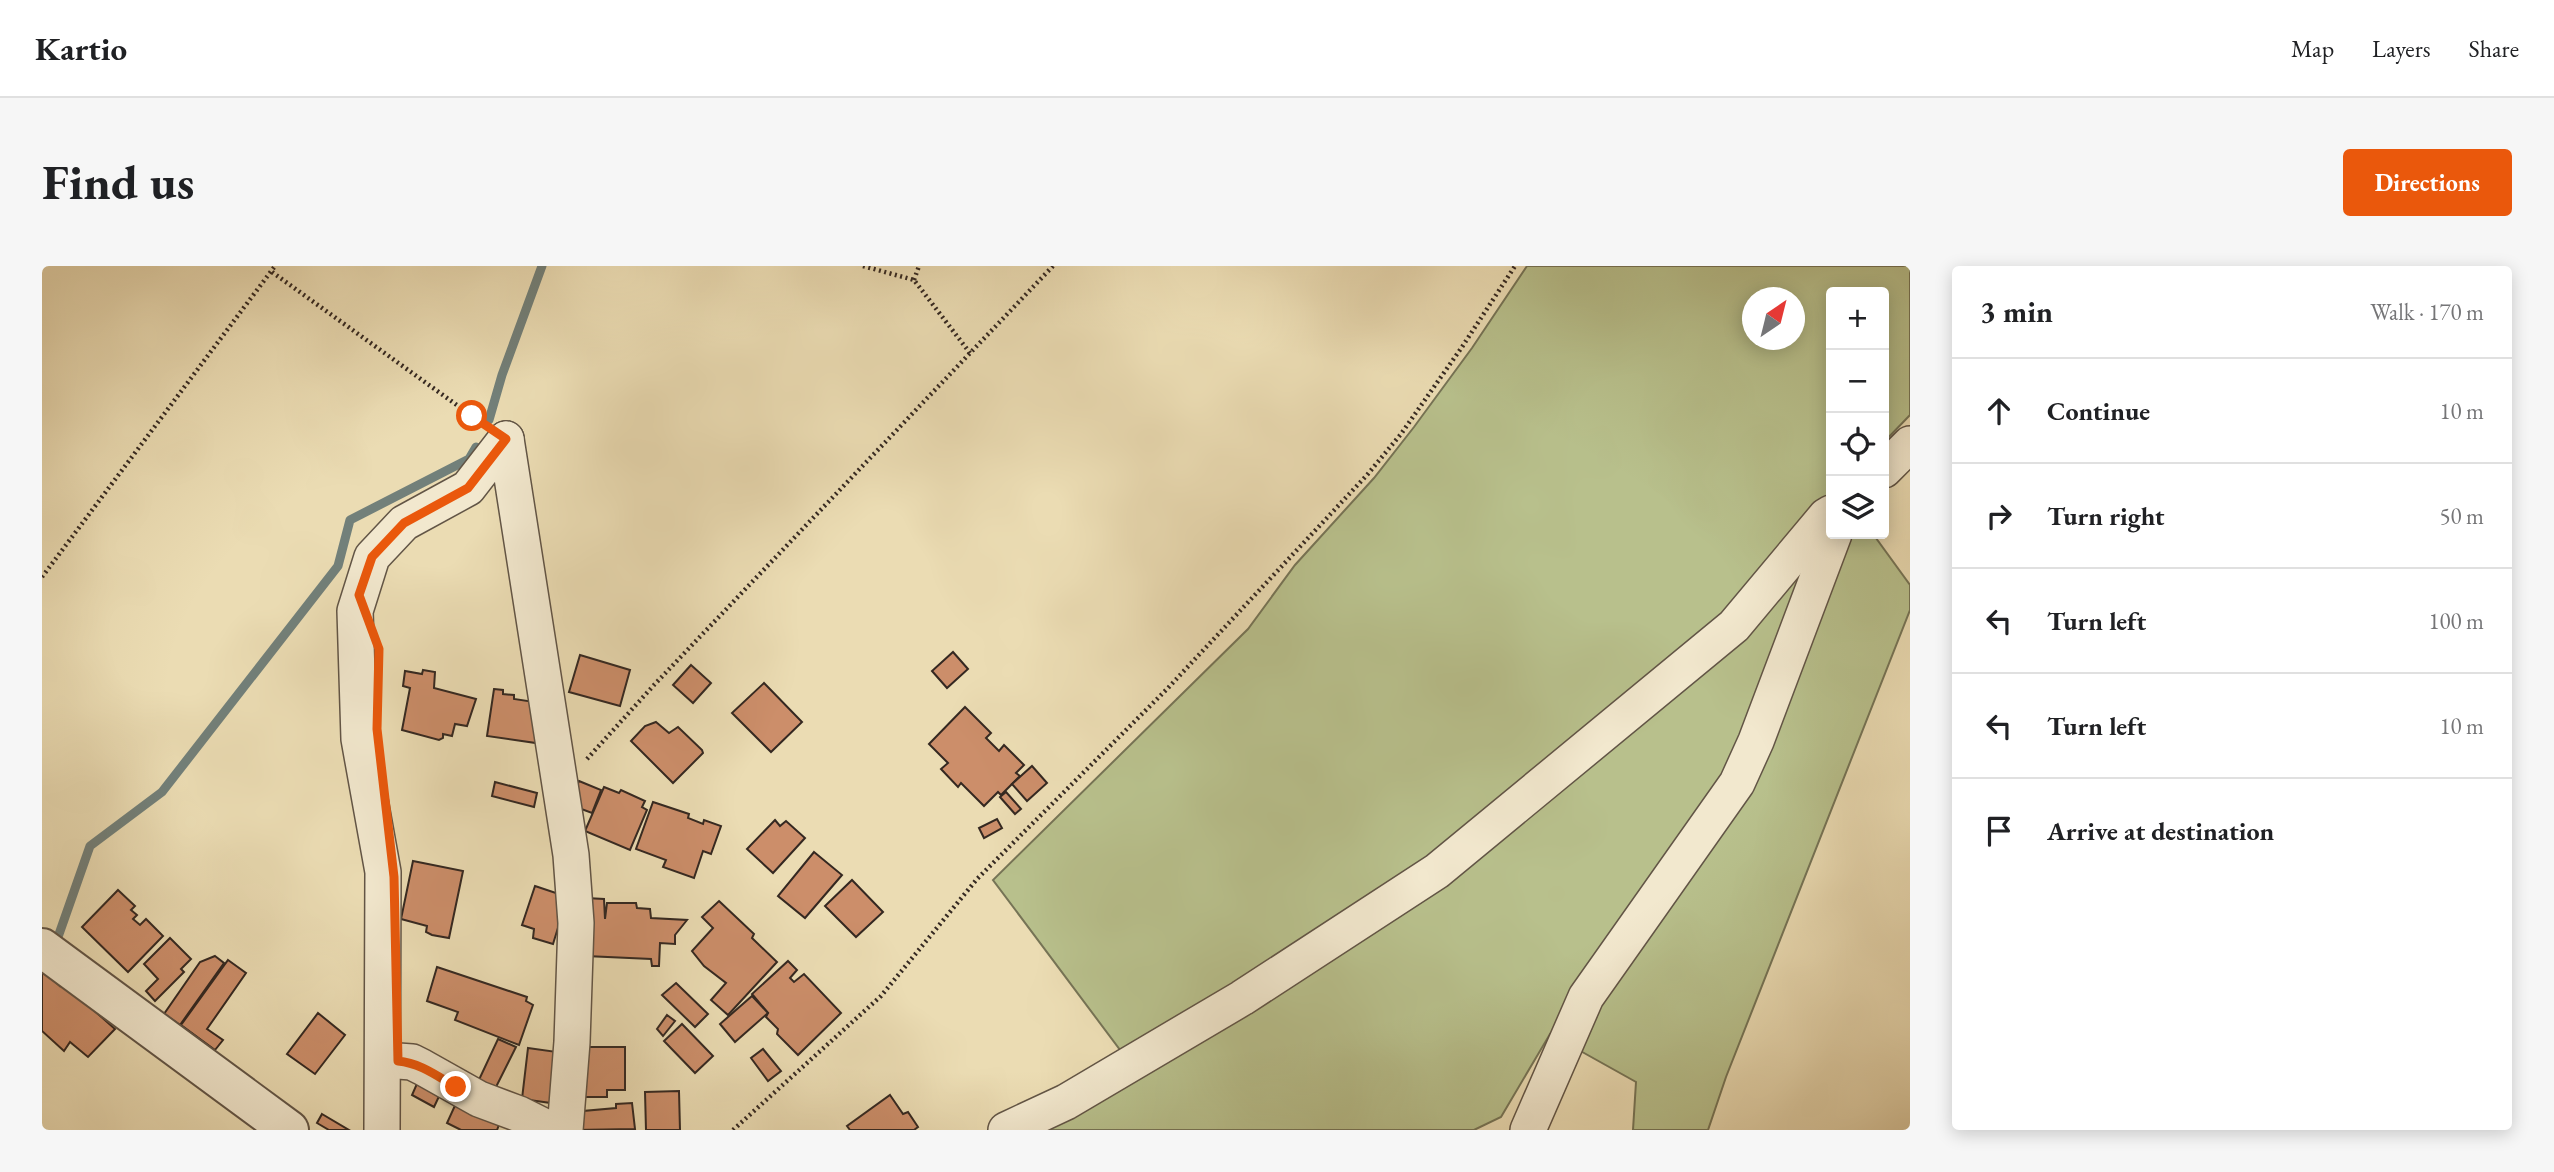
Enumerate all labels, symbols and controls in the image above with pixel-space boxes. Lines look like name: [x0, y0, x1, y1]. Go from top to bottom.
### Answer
text: Kartio: [35, 27, 127, 70]
text: Map: [2291, 33, 2334, 64]
text: Layers: [2372, 33, 2431, 64]
text: Share: [2469, 33, 2519, 64]
button: Directions: [2343, 149, 2512, 216]
text: Find us: [42, 150, 194, 214]
north arrow: [1742, 287, 1805, 350]
map controls: [1826, 287, 1889, 539]
button: +: [1826, 287, 1889, 350]
text: 3 min: [1980, 292, 2053, 331]
text: Walk · 170 m: [2370, 297, 2484, 327]
button: −: [1826, 350, 1889, 413]
icon: ahead: [1980, 392, 2018, 430]
text: Continue: [2047, 394, 2150, 428]
text: 10 m: [2439, 396, 2484, 426]
route start: [456, 400, 487, 431]
button: locate: [1826, 413, 1889, 476]
button: layers: [1826, 476, 1889, 539]
icon: right: [1980, 497, 2018, 535]
text: Turn right: [2047, 499, 2165, 533]
text: 50 m: [2439, 501, 2484, 531]
icon: left: [1980, 602, 2018, 640]
text: Turn left: [2047, 604, 2146, 638]
text: 100 m: [2428, 606, 2484, 636]
icon: left: [1980, 707, 2018, 745]
text: Turn left: [2047, 709, 2146, 743]
text: 10 m: [2439, 711, 2484, 741]
icon: arrive: [1980, 812, 2018, 850]
text: Arrive at destination: [2047, 814, 2274, 848]
route end: [440, 1071, 471, 1102]

